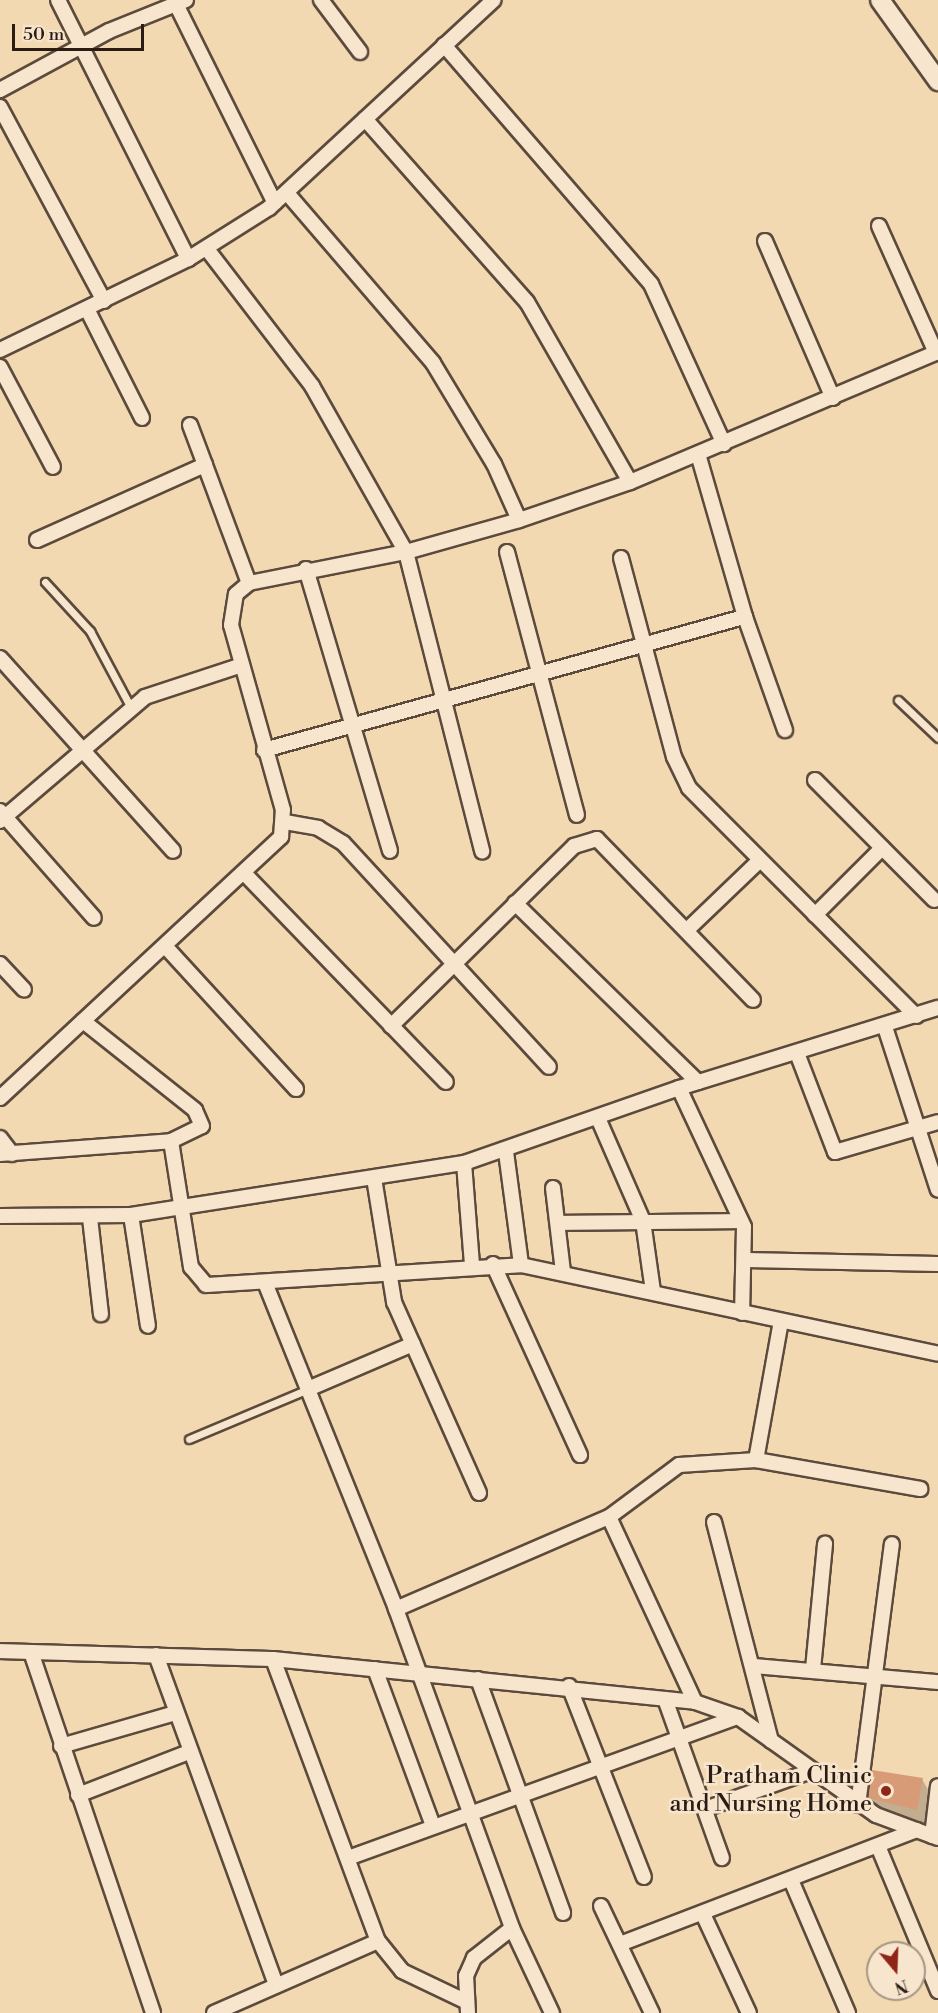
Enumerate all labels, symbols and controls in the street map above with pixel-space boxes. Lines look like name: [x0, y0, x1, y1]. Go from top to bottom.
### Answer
scale bar: [15, 12, 147, 50]
text: 50 m: [23, 23, 64, 46]
place label: Pratham Clinic and Nursing Home: [669, 1763, 872, 1819]
marker: Pratham Clinic and Nursing Home: [877, 1782, 895, 1800]
north arrow: [866, 1941, 926, 2001]
text: N: [892, 1975, 910, 1998]

